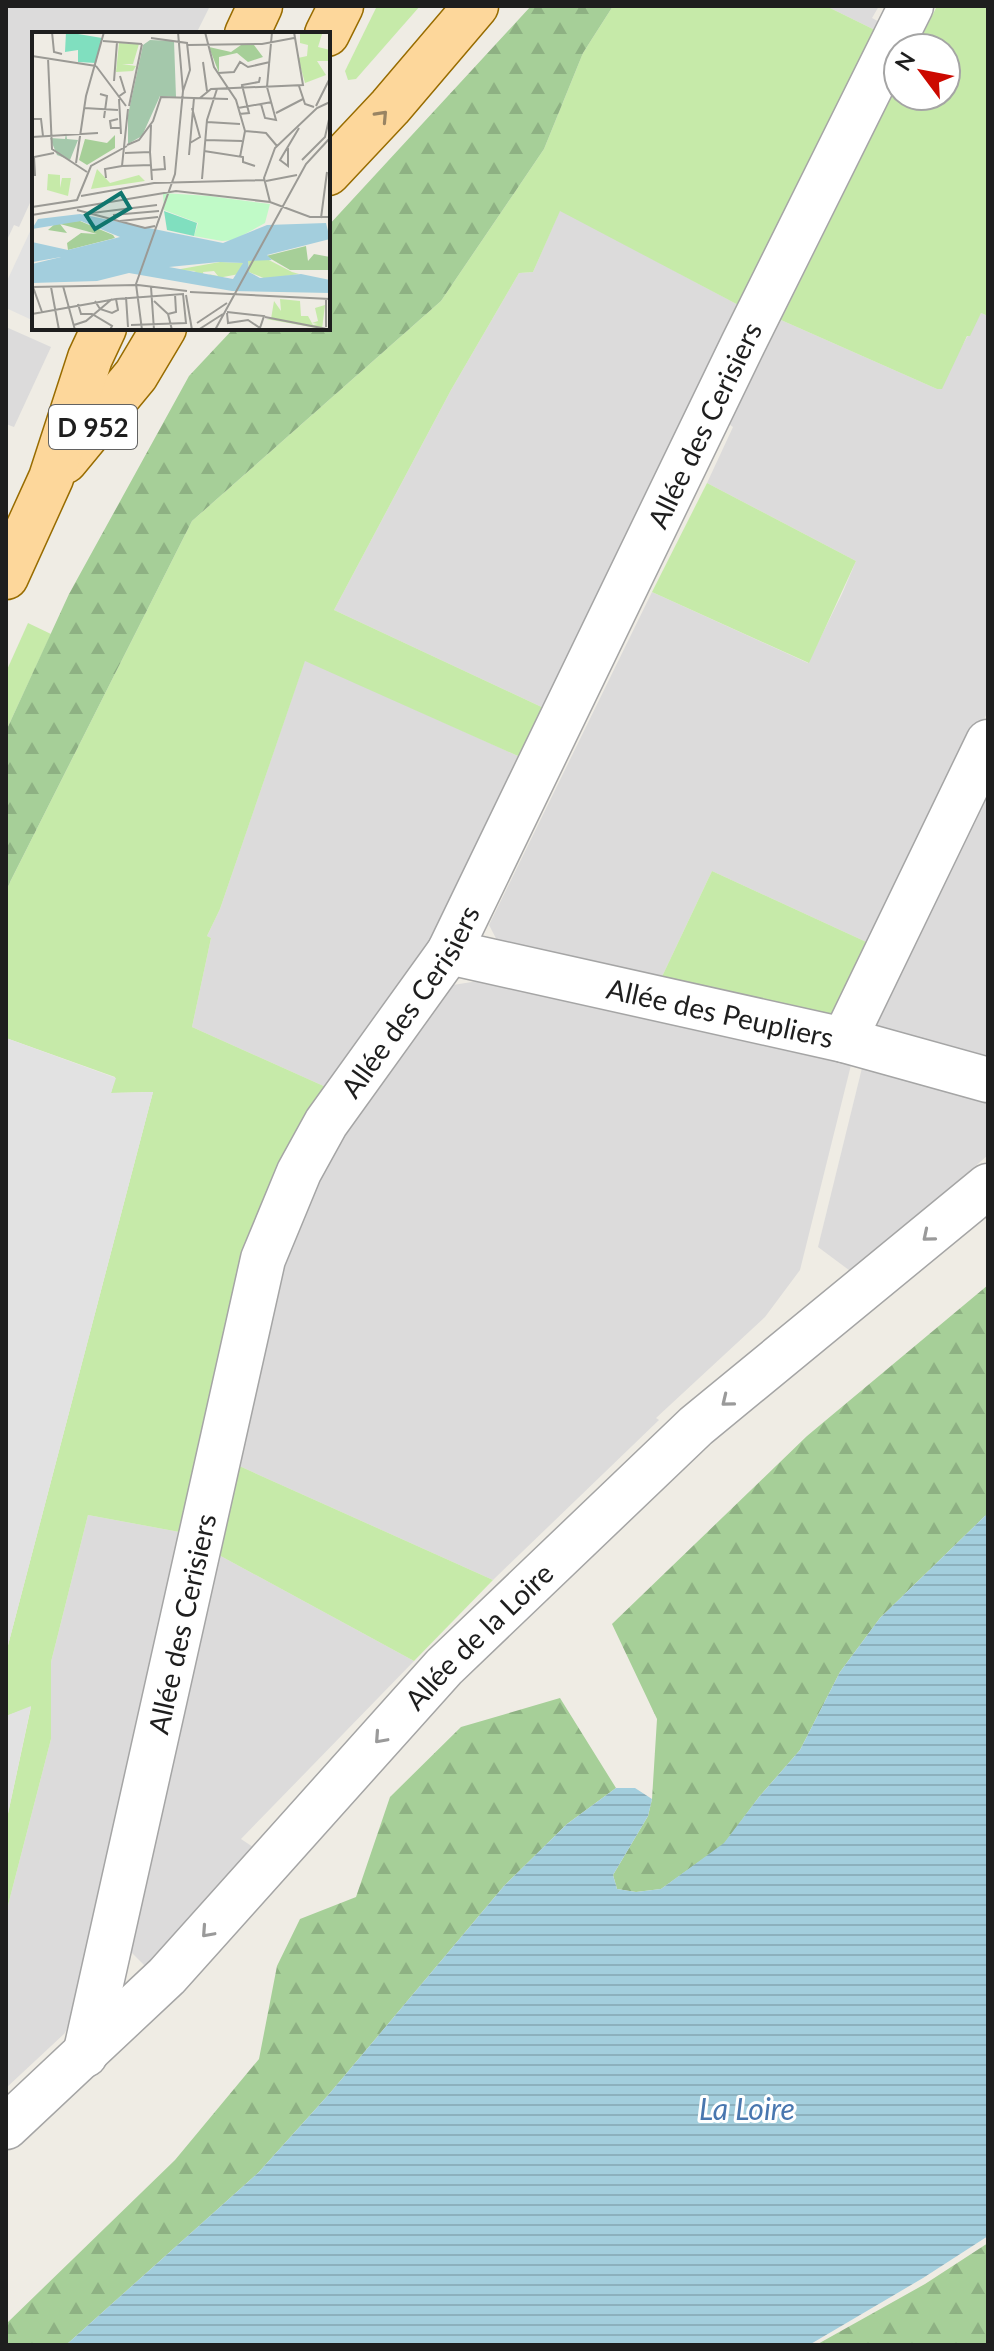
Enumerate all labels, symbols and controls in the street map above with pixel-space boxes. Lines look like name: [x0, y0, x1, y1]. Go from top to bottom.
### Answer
inset map: [32, 32, 330, 330]
north arrow: [882, 32, 962, 112]
text: N: [889, 47, 921, 75]
one-way arrow: [372, 111, 386, 126]
street label: Allée des Cerisiers: [640, 316, 768, 533]
road number: D 952: [49, 405, 137, 449]
street label: Allée des Cerisiers: [333, 900, 486, 1104]
street label: Allée des Peupliers: [604, 971, 837, 1054]
one-way arrow: [923, 1226, 937, 1241]
one-way arrow: [722, 1391, 736, 1406]
street label: Allée des Cerisiers: [140, 1510, 223, 1737]
street label: Allée de la Loire: [397, 1555, 560, 1716]
one-way arrow: [375, 1729, 390, 1743]
one-way arrow: [202, 1922, 216, 1937]
water label: La Loire: [699, 2090, 795, 2126]

